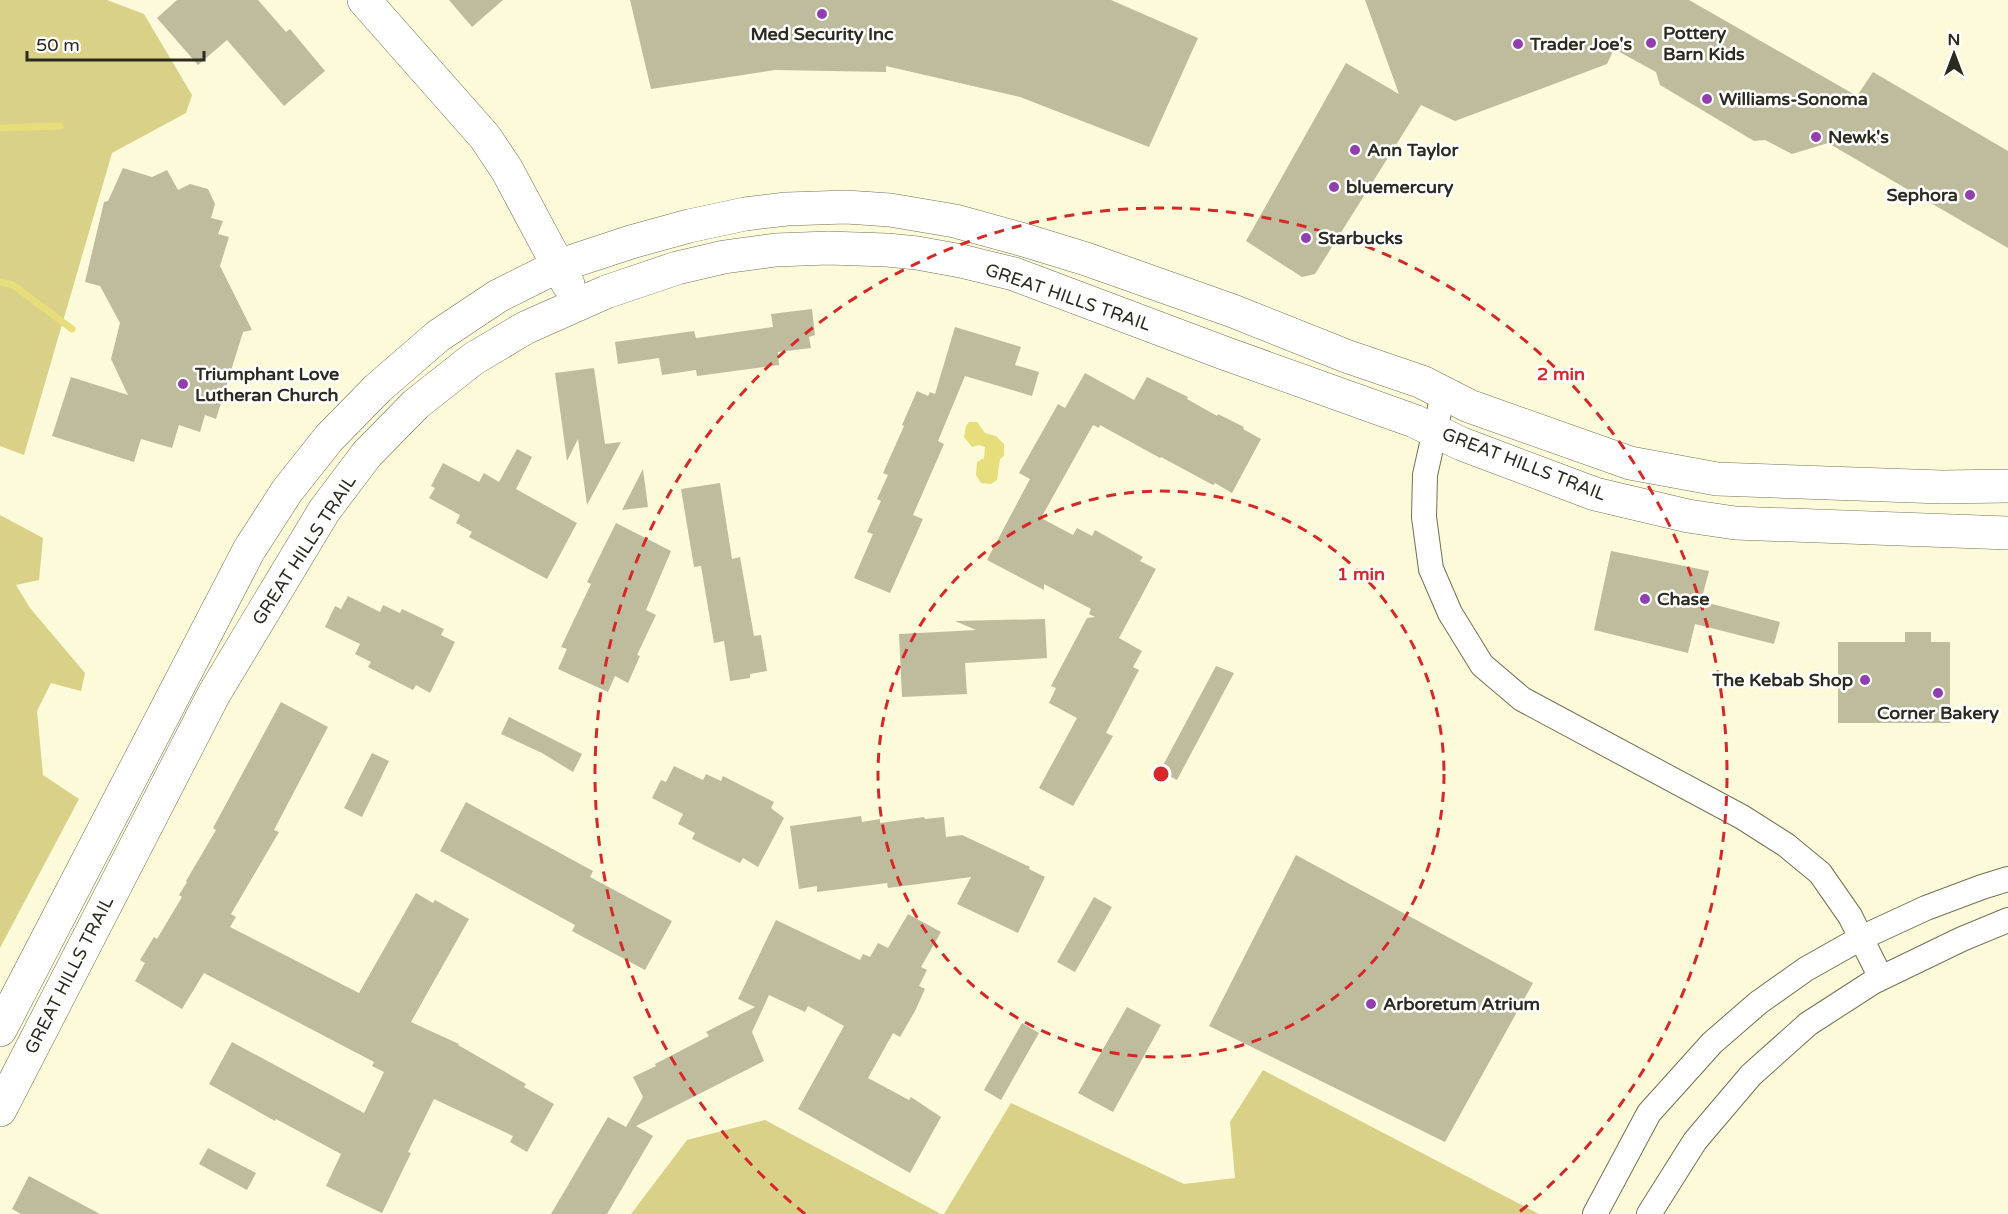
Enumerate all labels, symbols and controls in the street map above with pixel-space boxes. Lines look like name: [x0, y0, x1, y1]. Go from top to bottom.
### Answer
marker: Med Security Inc: [815, 7, 829, 21]
place label: Pottery Barn Kids: [1663, 22, 1745, 65]
place label: Med Security Inc: [750, 23, 894, 45]
scale bar: [27, 24, 204, 62]
north arrow: [1924, 24, 1984, 84]
text: N: [1948, 30, 1960, 50]
place label: Trader Joe's: [1529, 33, 1633, 55]
text: 50 m: [36, 34, 80, 56]
marker: Pottery Barn Kids: [1644, 36, 1658, 50]
marker: Trader Joe's: [1511, 37, 1525, 51]
place label: Williams-Sonoma: [1719, 88, 1868, 110]
marker: Williams-Sonoma: [1700, 92, 1714, 106]
place label: Newk's: [1828, 126, 1889, 148]
marker: Newk's: [1809, 130, 1823, 144]
place label: Ann Taylor: [1367, 139, 1459, 161]
marker: Ann Taylor: [1348, 143, 1362, 157]
place label: bluemercury: [1346, 176, 1454, 198]
marker: bluemercury: [1327, 180, 1341, 194]
place label: Sephora: [1886, 184, 1958, 206]
marker: Sephora: [1963, 188, 1977, 202]
place label: Starbucks: [1318, 227, 1403, 249]
marker: Starbucks: [1299, 231, 1313, 245]
street label: GREAT HILLS TRAIL: [982, 258, 1154, 336]
place label: Triumphant Love Lutheran Church: [194, 363, 339, 406]
text: 2 min: [1537, 363, 1585, 385]
marker: Triumphant Love Lutheran Church: [176, 377, 190, 391]
street label: GREAT HILLS TRAIL: [1439, 423, 1610, 506]
street label: GREAT HILLS TRAIL: [247, 471, 361, 629]
text: 1 min: [1337, 563, 1385, 585]
place label: Chase: [1657, 588, 1709, 610]
marker: Chase: [1638, 592, 1652, 606]
place label: The Kebab Shop: [1711, 669, 1853, 691]
marker: The Kebab Shop: [1858, 673, 1872, 687]
marker: Corner Bakery: [1931, 686, 1945, 700]
place label: Corner Bakery: [1877, 702, 1999, 724]
centre of rings: [1151, 764, 1171, 784]
street label: GREAT HILLS TRAIL: [20, 892, 119, 1057]
place label: Arboretum Atrium: [1383, 993, 1540, 1015]
marker: Arboretum Atrium: [1364, 997, 1378, 1011]

